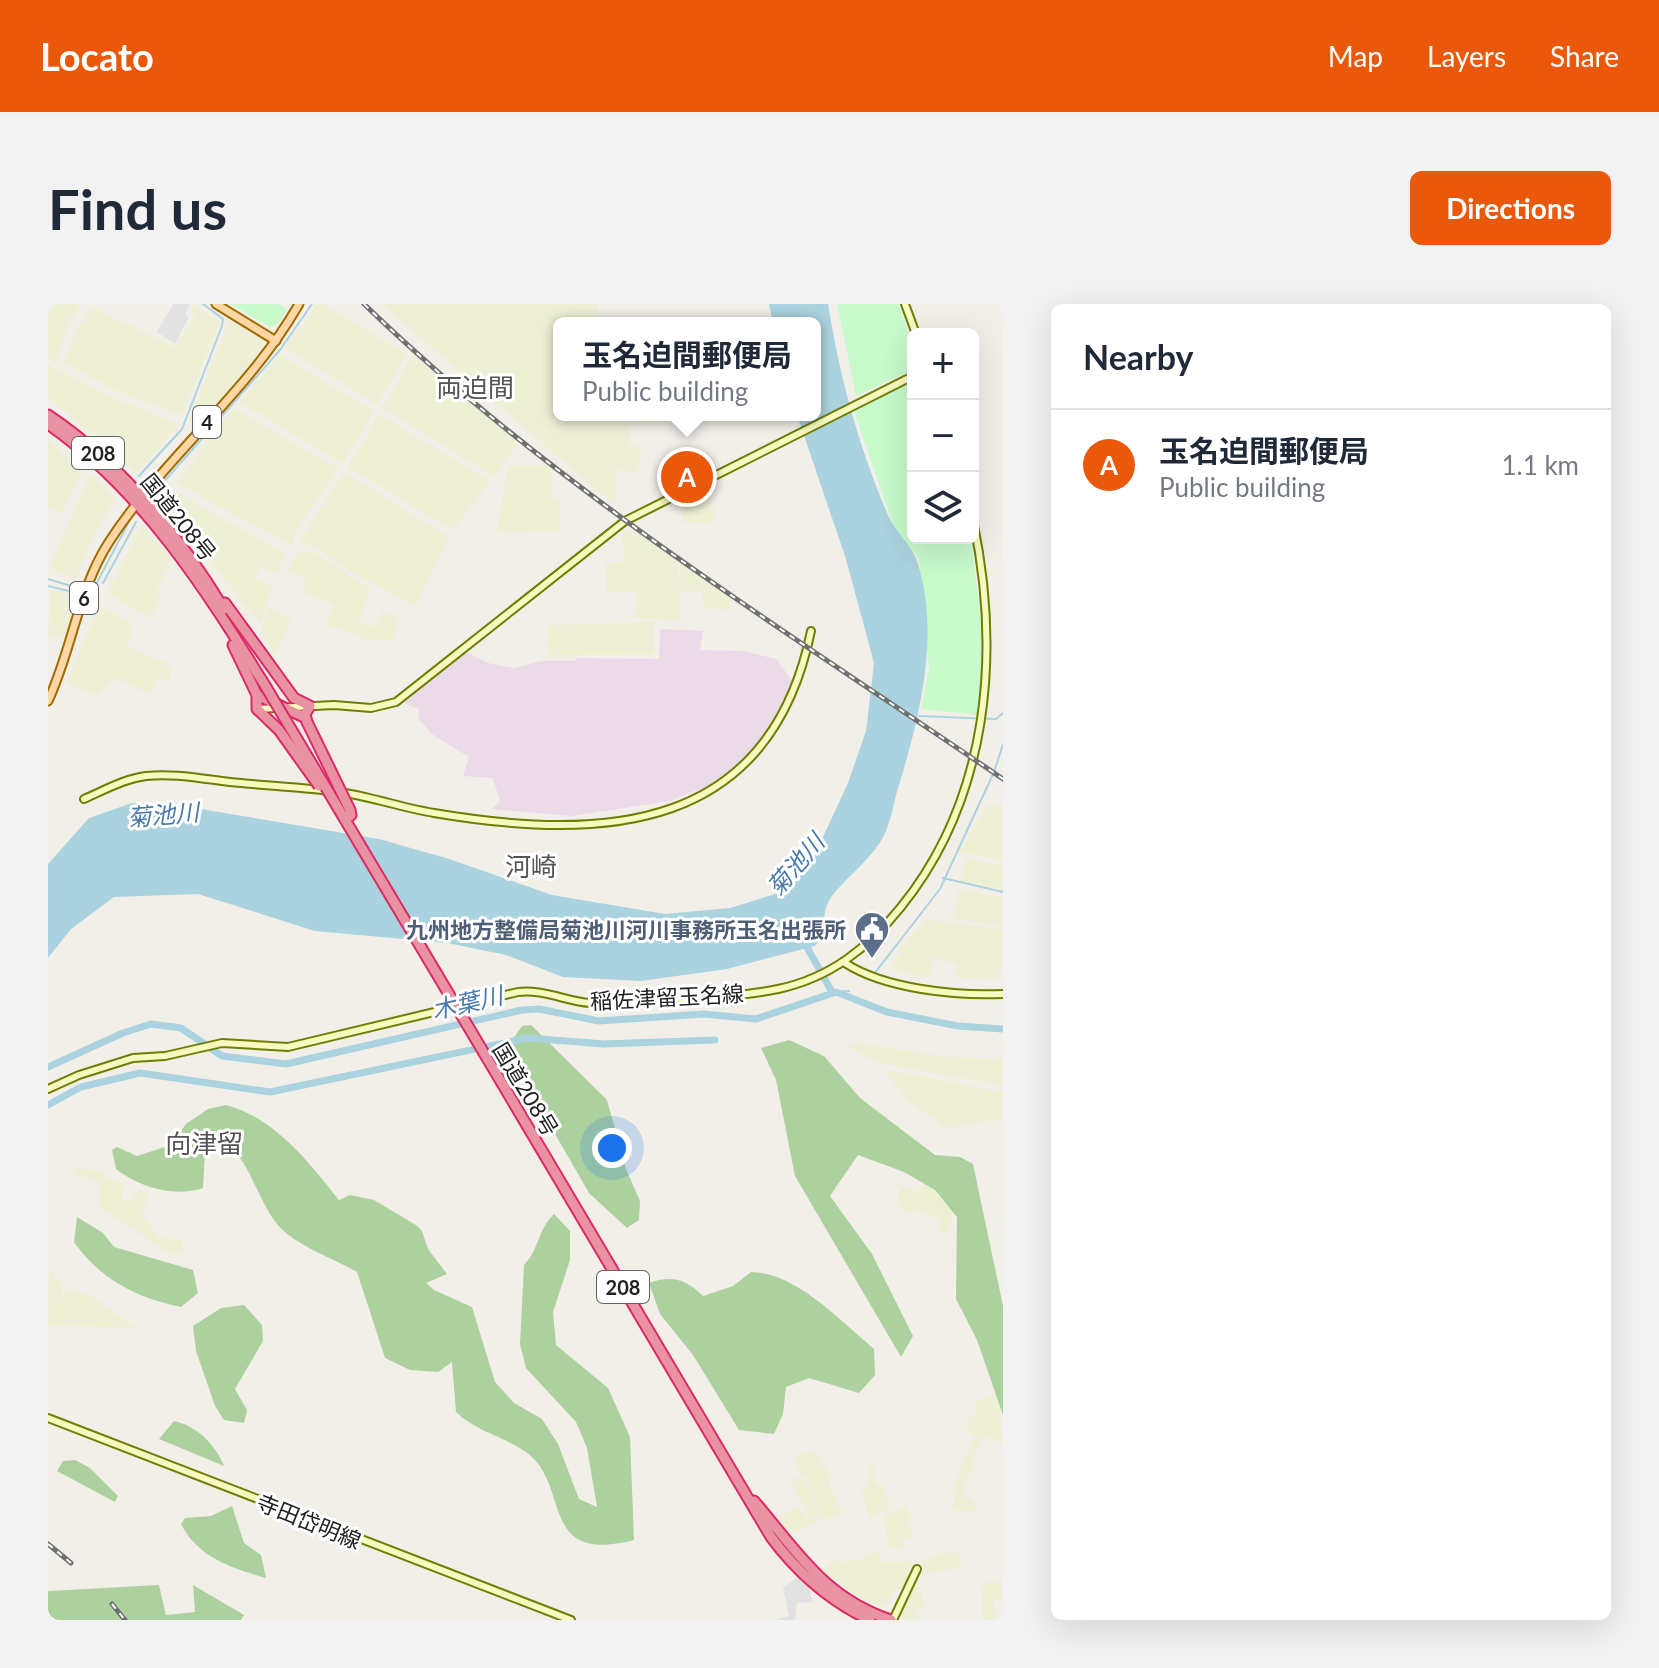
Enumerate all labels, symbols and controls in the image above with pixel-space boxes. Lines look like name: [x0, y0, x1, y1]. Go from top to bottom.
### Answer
text: Locato: [40, 33, 154, 79]
text: Map: [1328, 39, 1383, 73]
text: Layers: [1427, 39, 1506, 73]
text: Share: [1550, 39, 1619, 73]
button: Directions: [1410, 171, 1611, 245]
text: Find us: [48, 175, 227, 242]
popup: [553, 317, 821, 421]
map controls: [907, 328, 979, 544]
button: +: [907, 328, 979, 400]
text: 玉名迫間郵便局: [582, 336, 792, 372]
text: Nearby: [1083, 336, 1194, 377]
district label: 両迫間: [436, 371, 514, 403]
text: Public building: [582, 375, 748, 407]
button: −: [907, 400, 979, 472]
road number: 4: [193, 406, 221, 438]
text: 玉名迫間郵便局: [1159, 432, 1369, 468]
road number: 208: [72, 437, 124, 469]
pin: A: [661, 447, 713, 507]
text: A: [1100, 449, 1118, 481]
text: 1.1 km: [1501, 449, 1579, 481]
street label: 国道208号: [136, 468, 222, 566]
text: Public building: [1159, 471, 1325, 503]
button: layers: [907, 472, 979, 544]
road number: 6: [70, 582, 98, 614]
water label: 菊池川: [126, 796, 203, 832]
water label: 菊池川: [760, 825, 832, 901]
district label: 河崎: [505, 850, 557, 882]
public building icon: 九州地方整備局菊池川河川事務所玉名出張所: [853, 910, 891, 960]
place label: 九州地方整備局菊池川河川事務所玉名出張所: [406, 916, 846, 943]
water label: 木葉川: [429, 979, 508, 1024]
street label: 稲佐津留玉名線: [589, 979, 745, 1015]
street label: 国道208号: [488, 1037, 564, 1141]
district label: 向津留: [165, 1127, 243, 1159]
your location: [592, 1128, 632, 1168]
road number: 208: [597, 1271, 649, 1303]
street label: 寺田岱明線: [253, 1488, 365, 1554]

